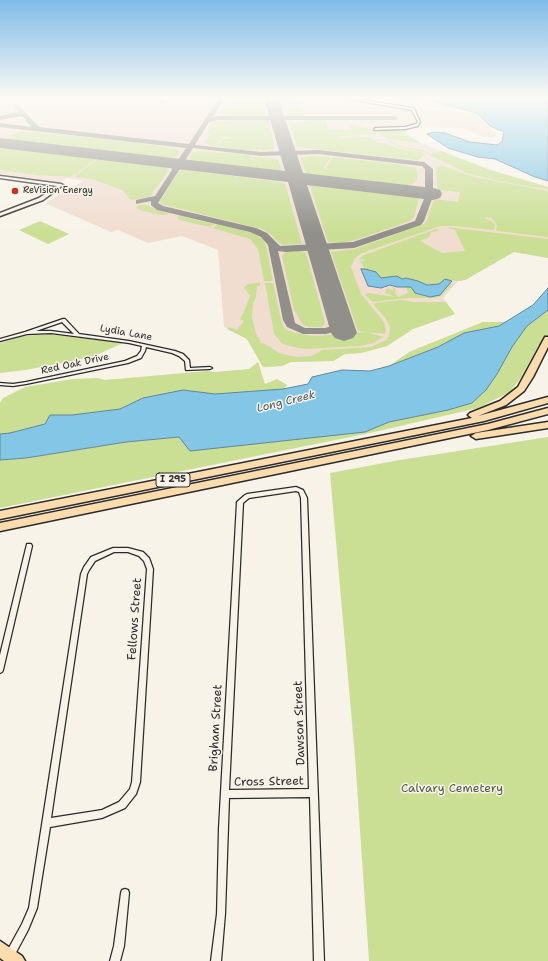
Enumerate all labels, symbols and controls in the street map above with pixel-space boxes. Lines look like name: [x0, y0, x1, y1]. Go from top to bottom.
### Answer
marker: ReVision Energy: [10, 186, 20, 196]
place label: ReVision Energy: [23, 186, 93, 196]
street label: Lydia Lane: [99, 323, 153, 343]
street label: Red Oak Drive: [40, 351, 110, 377]
water label: Long Creek: [256, 388, 316, 416]
road number: I 295: [156, 473, 190, 487]
street label: Fellows Street: [125, 577, 145, 661]
street label: Dawson Street: [291, 680, 309, 766]
street label: Brigham Street: [207, 684, 225, 772]
street label: Cross Street: [234, 774, 304, 790]
park label: Calvary Cemetery: [401, 782, 503, 796]

